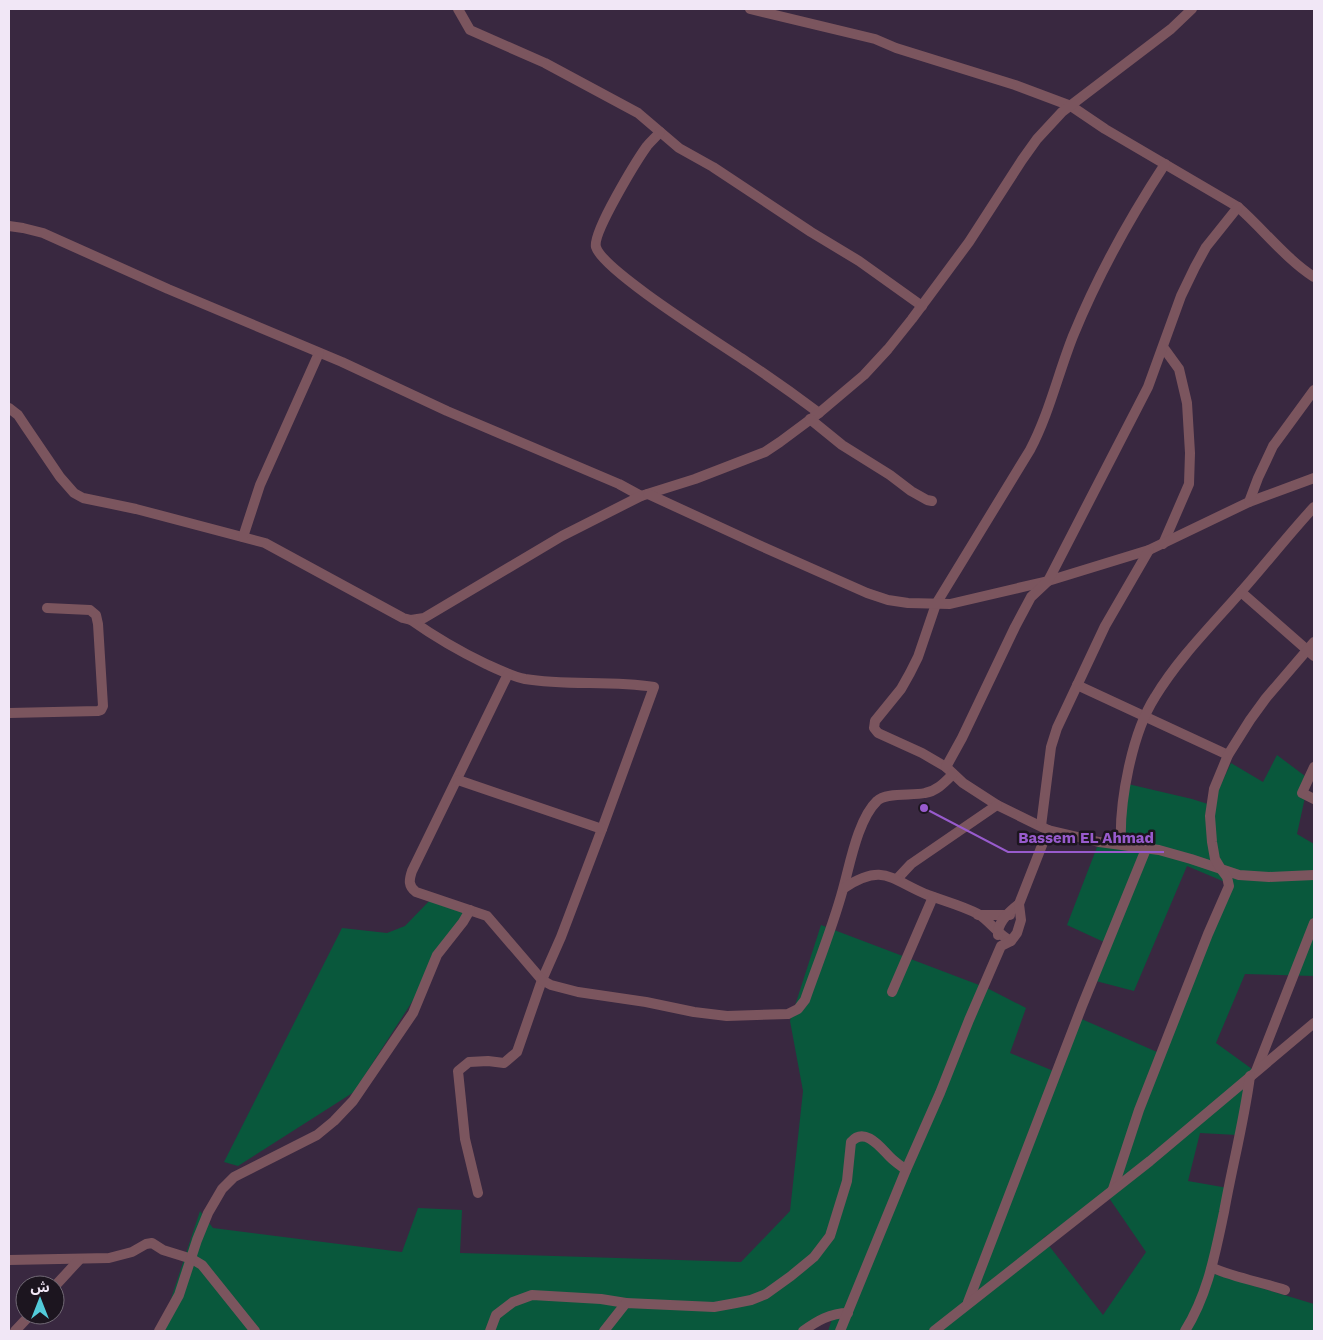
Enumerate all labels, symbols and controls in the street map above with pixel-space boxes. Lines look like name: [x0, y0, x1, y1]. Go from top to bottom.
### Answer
callout: Bassem EL Ahmad: [1008, 822, 1164, 852]
text: Bassem EL Ahmad: [1018, 829, 1154, 847]
north arrow: [15, 1275, 65, 1325]
text: ش: [30, 1279, 50, 1295]

